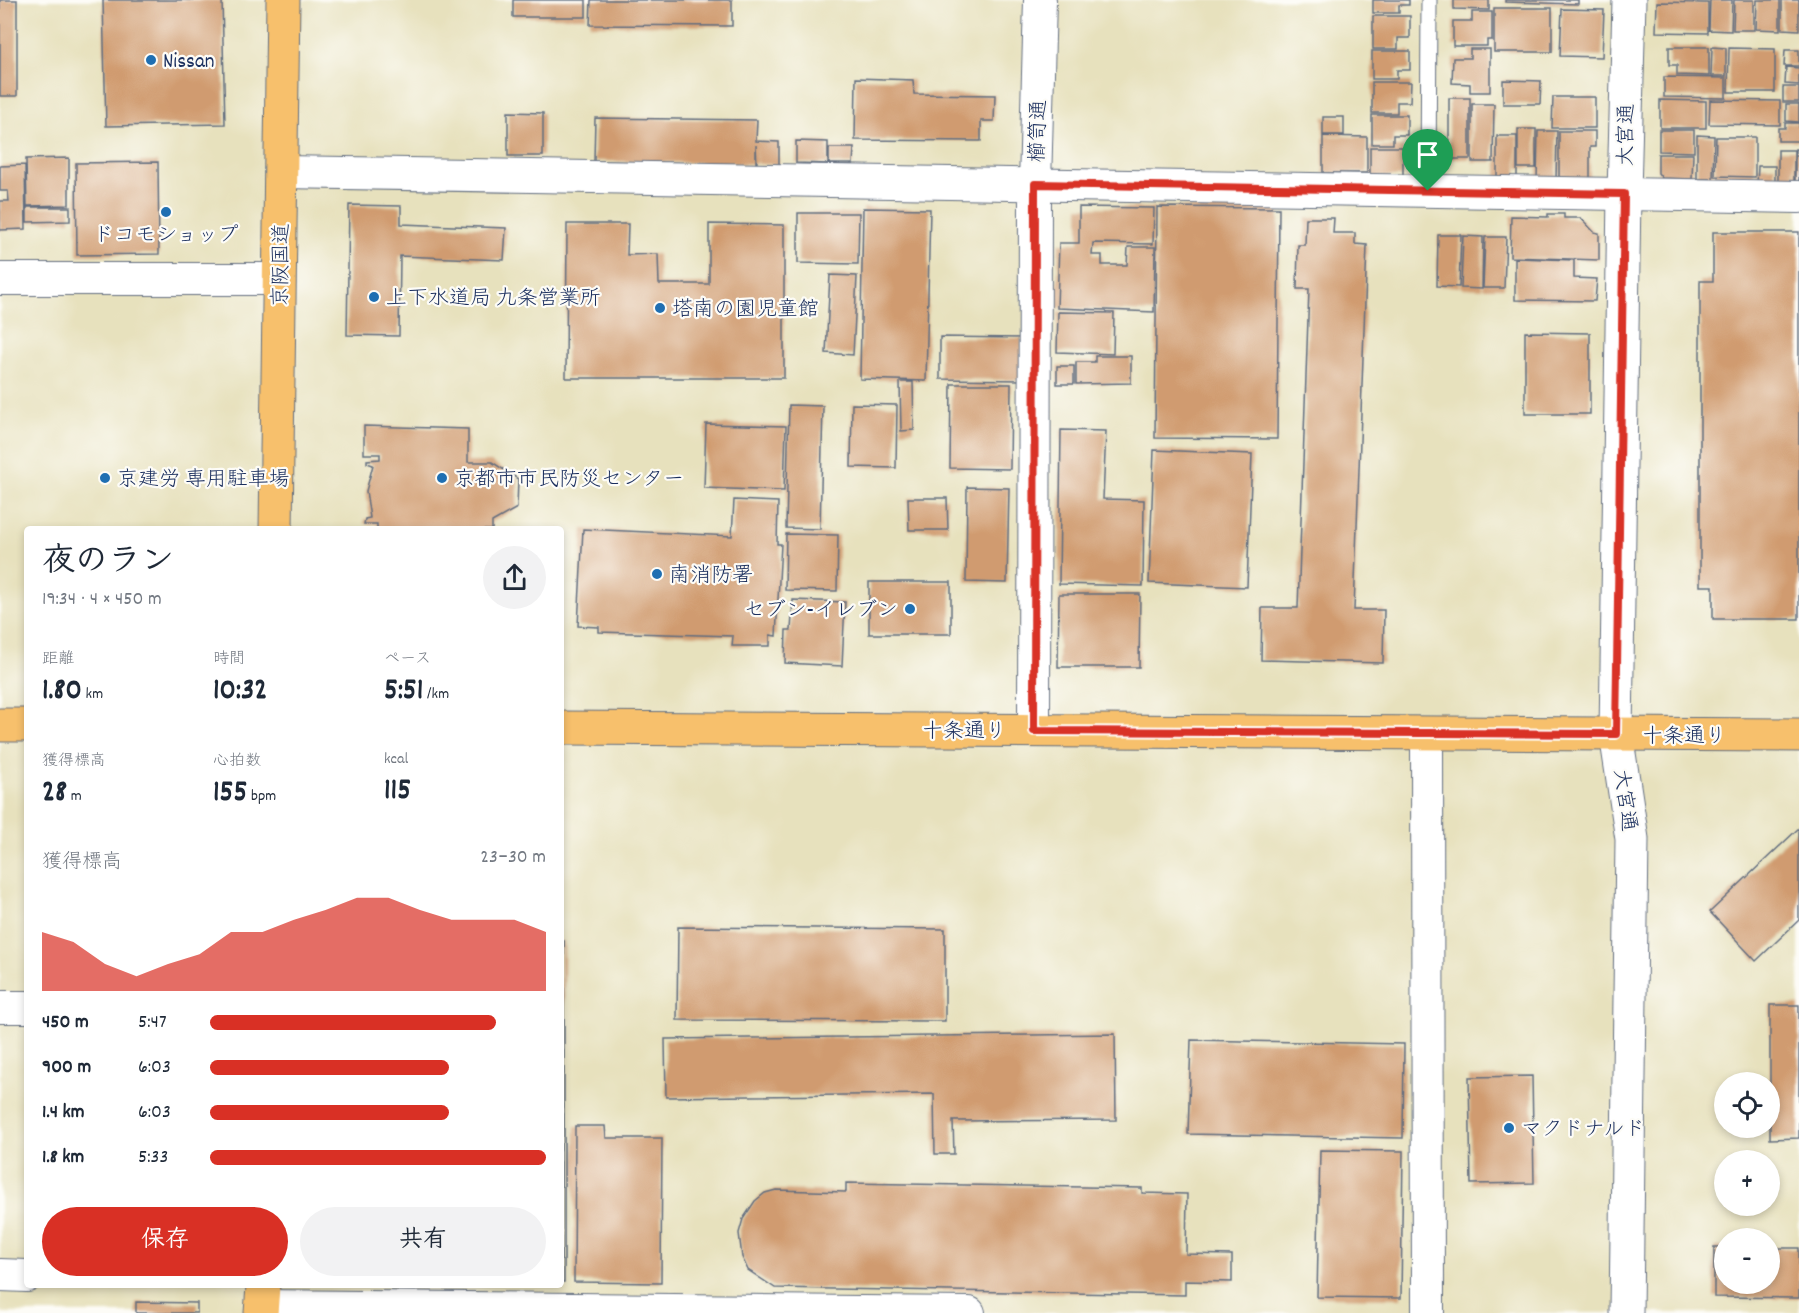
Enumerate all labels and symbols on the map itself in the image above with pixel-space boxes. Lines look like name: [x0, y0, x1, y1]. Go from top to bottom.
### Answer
place label: Nissan: [163, 48, 214, 78]
marker: Nissan: [144, 53, 158, 67]
street label: 櫛笥通: [1024, 99, 1056, 163]
street label: 大宮通: [1612, 103, 1644, 167]
pin: [1402, 129, 1453, 191]
marker: ドコモショップ: [159, 205, 173, 219]
place label: ドコモショップ: [93, 222, 239, 252]
street label: 京阪国道: [267, 223, 299, 307]
place label: 上下水道局 九条営業所: [386, 285, 601, 315]
marker: 上下水道局 九条営業所: [367, 290, 381, 304]
place label: 塔南の園児童館: [672, 296, 819, 326]
marker: 塔南の園児童館: [653, 301, 667, 315]
place label: 京建労 専用駐車場: [117, 466, 290, 496]
place label: 京都市市民防災センター: [454, 466, 684, 496]
marker: 京建労 専用駐車場: [98, 471, 112, 485]
marker: 京都市市民防災センター: [435, 471, 449, 485]
place label: 南消防署: [669, 562, 753, 592]
marker: 南消防署: [650, 567, 664, 581]
place label: セブン-イレブン: [744, 597, 898, 627]
marker: セブン-イレブン: [903, 602, 917, 616]
street label: 十条通り: [922, 718, 1006, 748]
street label: 十条通り: [1642, 723, 1726, 753]
street label: 大宮通: [1604, 767, 1642, 834]
place label: マクドナルド: [1521, 1116, 1645, 1146]
marker: マクドナルド: [1502, 1121, 1516, 1135]

